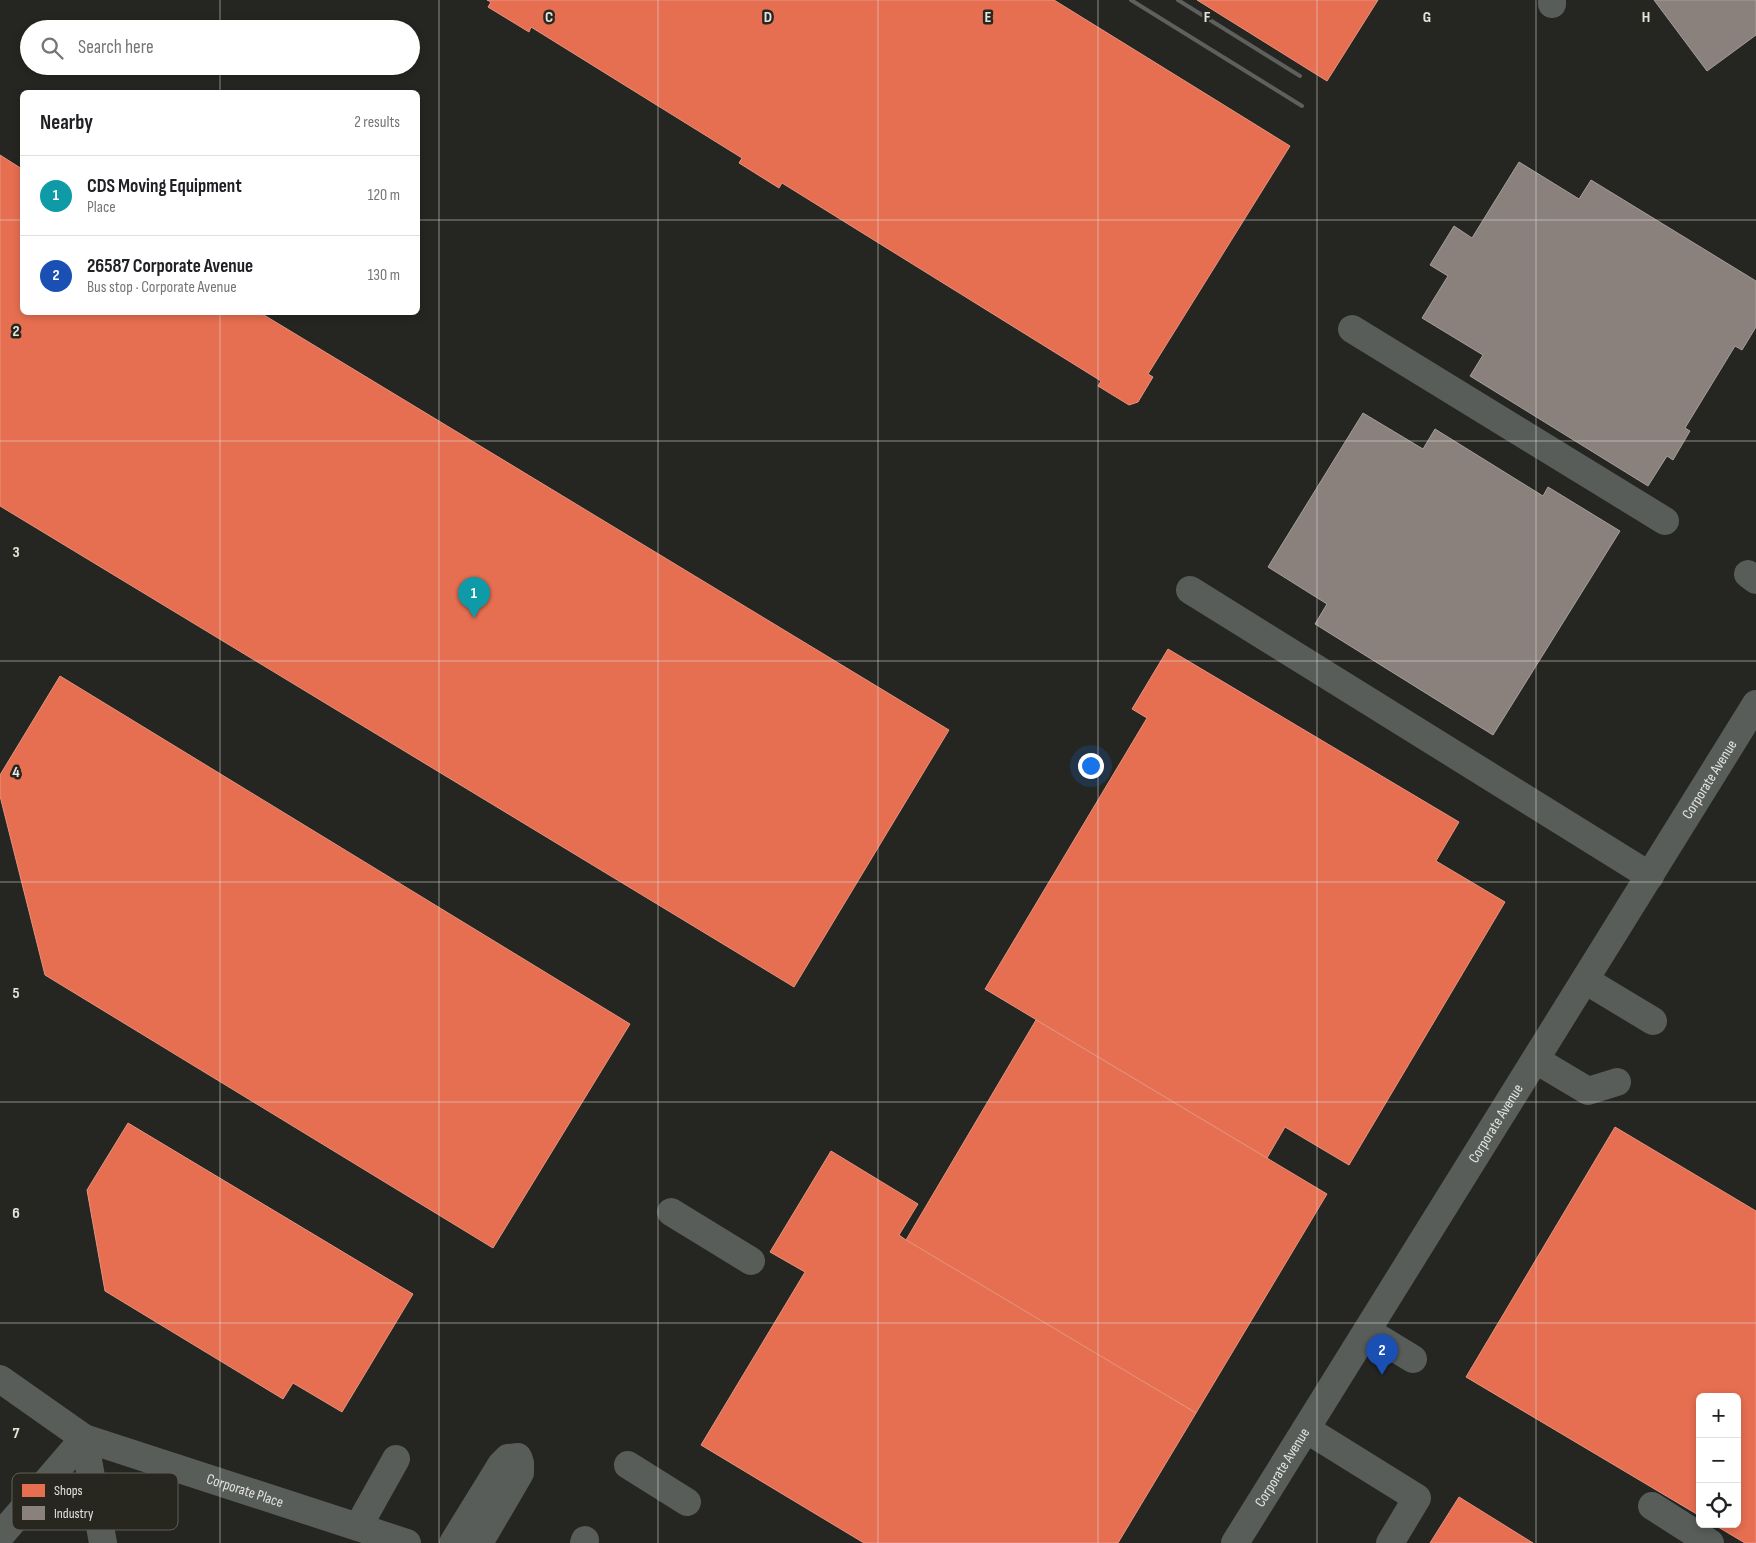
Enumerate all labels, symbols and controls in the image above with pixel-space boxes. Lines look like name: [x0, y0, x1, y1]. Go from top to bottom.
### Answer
text: C: [545, 8, 553, 27]
text: D: [764, 8, 772, 27]
text: E: [985, 8, 992, 27]
text: F: [1204, 8, 1211, 27]
text: G: [1423, 8, 1431, 27]
text: H: [1642, 8, 1650, 27]
search box: [20, 20, 420, 75]
icon: search: [38, 34, 66, 62]
text: Search here: [78, 36, 154, 59]
text: Nearby: [40, 110, 93, 135]
text: 2 results: [354, 113, 400, 132]
text: CDS Moving Equipment: [87, 175, 242, 198]
text: 1: [53, 186, 59, 205]
text: 120 m: [368, 186, 400, 205]
text: Place: [87, 198, 116, 217]
text: 26587 Corporate Avenue: [87, 255, 253, 278]
text: 2: [52, 266, 60, 285]
text: 130 m: [368, 266, 400, 285]
text: Bus stop · Corporate Avenue: [87, 278, 237, 297]
text: 2: [12, 322, 20, 341]
text: 3: [12, 543, 20, 562]
pin: 1: [458, 577, 490, 618]
street label: Corporate Avenue: [1678, 736, 1741, 823]
your location: [1078, 753, 1104, 779]
text: 4: [12, 763, 20, 782]
text: 5: [12, 984, 20, 1003]
street label: Corporate Avenue: [1464, 1081, 1528, 1167]
text: 6: [12, 1204, 20, 1223]
pin: 2: [1366, 1334, 1398, 1375]
map controls: [1696, 1393, 1741, 1528]
button: +: [1696, 1393, 1741, 1438]
text: 7: [13, 1424, 20, 1443]
street label: Corporate Avenue: [1251, 1425, 1314, 1511]
button: −: [1696, 1438, 1741, 1483]
street label: Corporate Place: [204, 1469, 286, 1512]
legend: [12, 1473, 178, 1530]
text: Shops: [54, 1482, 83, 1499]
button: locate: [1696, 1483, 1741, 1528]
text: Industry: [54, 1505, 94, 1522]

